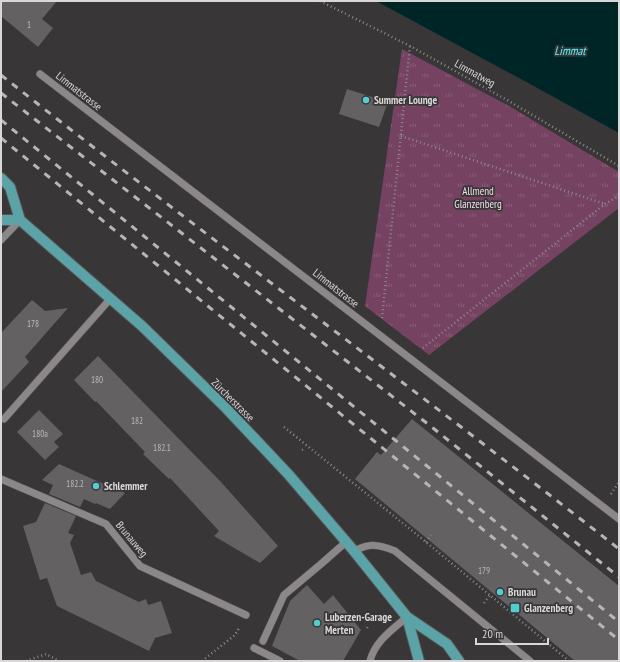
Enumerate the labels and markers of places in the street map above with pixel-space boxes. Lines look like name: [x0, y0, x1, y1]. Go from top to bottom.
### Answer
place label: Summer Lounge: [374, 93, 437, 107]
marker: Summer Lounge: [361, 95, 371, 105]
place label: Schlemmer: [104, 479, 148, 493]
marker: Schlemmer: [91, 481, 101, 491]
place label: Brunau: [508, 585, 536, 599]
marker: Brunau: [495, 587, 505, 597]
place label: Glanzenberg: [524, 601, 573, 615]
marker: Glanzenberg: [509, 602, 521, 614]
place label: Luberzen-Garage Merten: [325, 610, 392, 637]
marker: Luberzen-Garage Merten: [312, 618, 322, 628]

